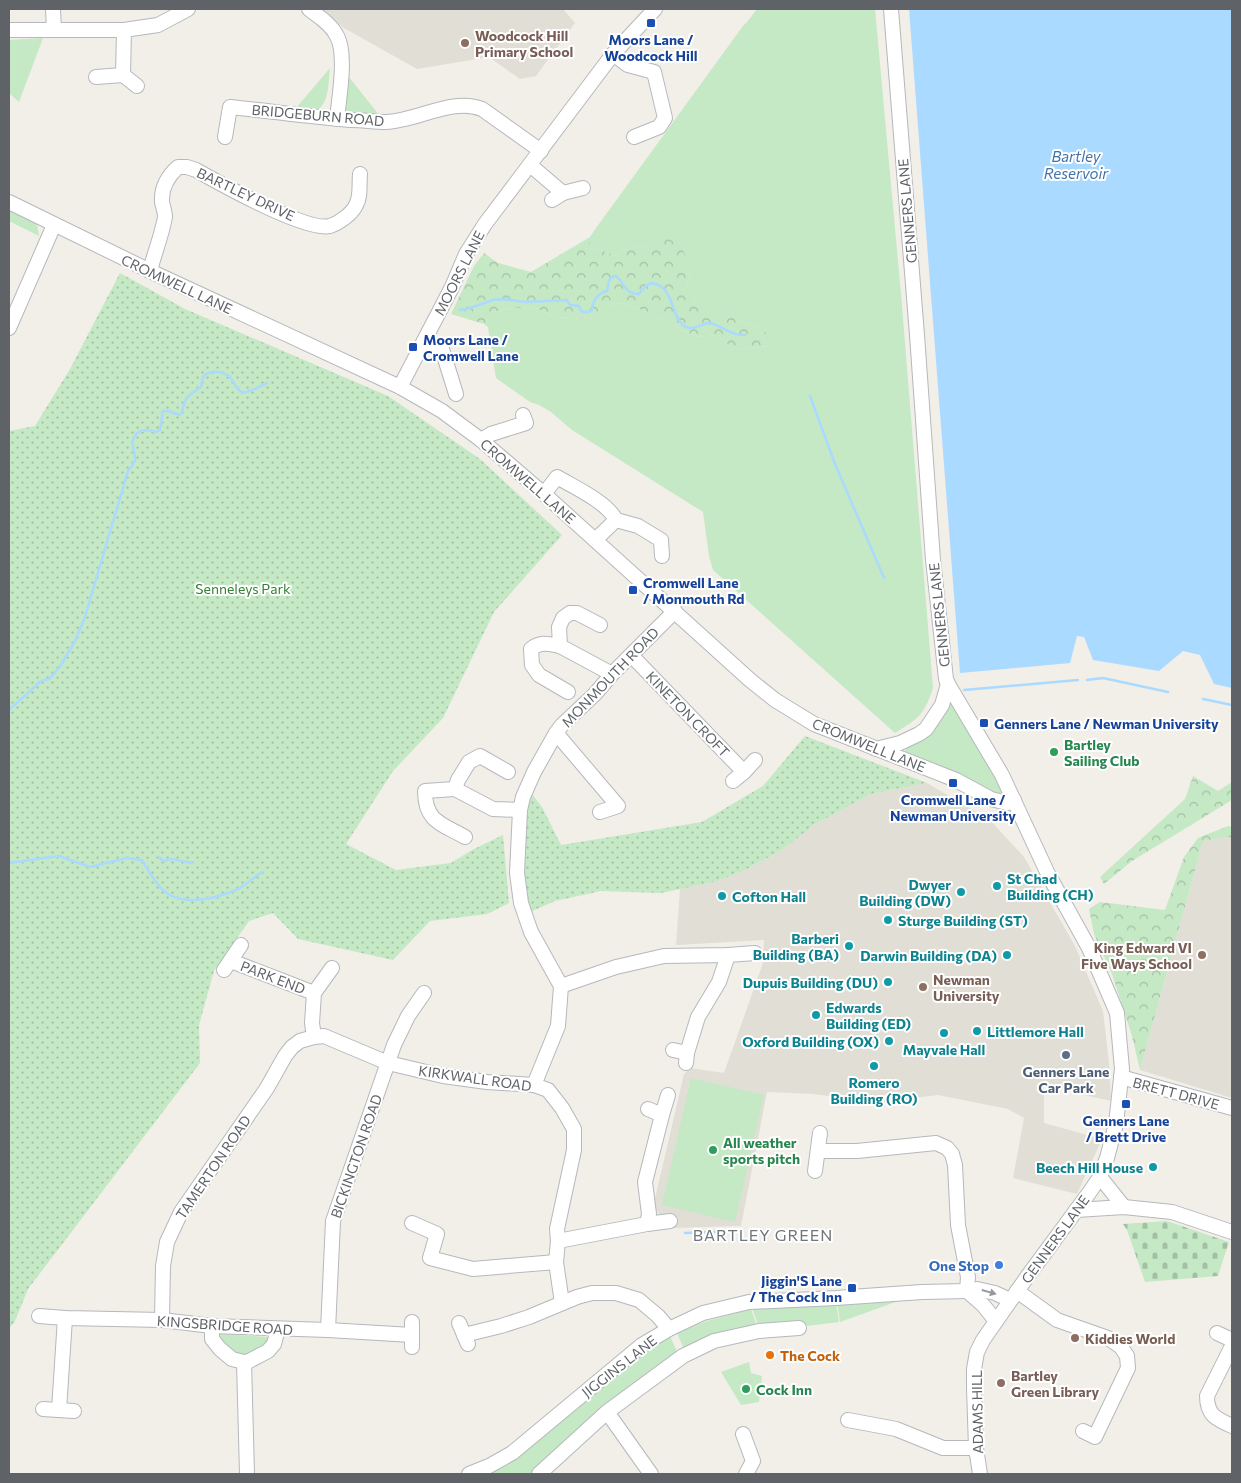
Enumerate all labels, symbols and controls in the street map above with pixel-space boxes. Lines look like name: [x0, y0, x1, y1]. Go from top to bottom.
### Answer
marker: Moors Lane / Woodcock Hill: [645, 17, 657, 29]
place label: Woodcock Hill Primary School: [475, 27, 573, 60]
place label: Moors Lane / Woodcock Hill: [604, 31, 698, 64]
marker: Woodcock Hill Primary School: [459, 37, 471, 49]
street label: BRIDGEBURN ROAD: [251, 101, 385, 129]
water label: Bartley Reservoir: [1044, 147, 1109, 182]
street label: GENNERS LANE: [894, 158, 920, 264]
street label: BARTLEY DRIVE: [194, 164, 298, 224]
street label: MOORS LANE: [430, 228, 488, 318]
street label: CROMWELL LANE: [119, 251, 235, 317]
place label: Moors Lane / Cromwell Lane: [423, 331, 519, 364]
marker: Moors Lane / Cromwell Lane: [407, 341, 419, 353]
street label: CROMWELL LANE: [477, 435, 579, 527]
street label: GENNERS LANE: [925, 562, 953, 668]
place label: Cromwell Lane / Monmouth Rd: [643, 574, 745, 607]
park label: Senneleys Park: [195, 580, 291, 597]
marker: Cromwell Lane / Monmouth Rd: [627, 584, 639, 596]
street label: MONMOUTH ROAD: [558, 624, 662, 730]
street label: KINETON CROFT: [643, 668, 733, 760]
street label: CROMWELL LANE: [810, 715, 928, 775]
place label: Genners Lane / Newman University: [994, 715, 1219, 732]
marker: Genners Lane / Newman University: [978, 717, 990, 729]
place label: Bartley Sailing Club: [1064, 736, 1140, 769]
marker: Bartley Sailing Club: [1048, 746, 1060, 758]
marker: Cromwell Lane / Newman University: [947, 777, 959, 789]
place label: Cromwell Lane / Newman University: [890, 791, 1016, 824]
place label: St Chad Building (CH): [1007, 870, 1094, 903]
place label: Dwyer Building (DW): [859, 876, 951, 909]
marker: St Chad Building (CH): [991, 880, 1003, 892]
marker: Dwyer Building (DW): [955, 886, 967, 898]
place label: Cofton Hall: [732, 888, 806, 905]
marker: Cofton Hall: [716, 890, 728, 902]
place label: Sturge Building (ST): [898, 912, 1028, 929]
marker: Sturge Building (ST): [882, 914, 894, 926]
place label: Barberi Building (BA): [753, 930, 839, 963]
place label: King Edward VI Five Ways School: [1081, 939, 1192, 972]
marker: Barberi Building (BA): [843, 940, 855, 952]
place label: Darwin Building (DA): [860, 947, 997, 964]
marker: Darwin Building (DA): [1001, 949, 1013, 961]
marker: King Edward VI Five Ways School: [1196, 949, 1208, 961]
street label: PARK END: [238, 957, 308, 997]
place label: Newman University: [933, 971, 1000, 1004]
place label: Dupuis Building (DU): [743, 974, 878, 991]
marker: Dupuis Building (DU): [882, 976, 894, 988]
marker: Newman University: [917, 981, 929, 993]
place label: Edwards Building (ED): [826, 999, 911, 1032]
marker: Edwards Building (ED): [810, 1009, 822, 1021]
place label: Littlemore Hall: [987, 1023, 1084, 1040]
marker: Littlemore Hall: [971, 1025, 983, 1037]
marker: Mayvale Hall: [938, 1027, 950, 1039]
place label: Oxford Building (OX): [742, 1033, 879, 1050]
marker: Oxford Building (OX): [883, 1035, 895, 1047]
place label: Mayvale Hall: [903, 1041, 985, 1058]
marker: Genners Lane Car Park: [1060, 1049, 1072, 1061]
marker: Romero Building (RO): [868, 1060, 880, 1072]
street label: KIRKWALL ROAD: [417, 1062, 533, 1094]
place label: Genners Lane Car Park: [1023, 1063, 1109, 1096]
street label: BRETT DRIVE: [1131, 1073, 1221, 1113]
place label: Romero Building (RO): [830, 1074, 918, 1107]
street label: BICKINGTON ROAD: [327, 1092, 385, 1220]
marker: Genners Lane / Brett Drive: [1120, 1098, 1132, 1110]
street label: TAMERTON ROAD: [172, 1112, 254, 1222]
place label: Genners Lane / Brett Drive: [1083, 1112, 1169, 1145]
place label: All weather sports pitch: [723, 1134, 800, 1167]
marker: All weather sports pitch: [707, 1144, 719, 1156]
place label: Beech Hill House: [1036, 1159, 1143, 1176]
marker: Beech Hill House: [1147, 1161, 1159, 1173]
street label: GENNERS LANE: [1017, 1192, 1093, 1286]
district label: BARTLEY GREEN: [693, 1225, 833, 1244]
place label: One Stop: [929, 1257, 989, 1274]
marker: One Stop: [993, 1259, 1005, 1271]
place label: Jiggin'S Lane / The Cock Inn: [750, 1272, 842, 1305]
marker: Jiggin'S Lane / The Cock Inn: [846, 1282, 858, 1294]
one-way arrow: [982, 1288, 997, 1296]
street label: KINGSBRIDGE ROAD: [156, 1312, 294, 1338]
place label: Kiddies World: [1085, 1330, 1175, 1347]
street label: JIGGINS LANE: [578, 1331, 660, 1401]
marker: Kiddies World: [1069, 1332, 1081, 1344]
place label: The Cock: [780, 1347, 840, 1364]
marker: The Cock: [764, 1349, 776, 1361]
place label: Bartley Green Library: [1011, 1367, 1099, 1400]
street label: ADAMS HILL: [968, 1370, 986, 1454]
marker: Bartley Green Library: [995, 1377, 1007, 1389]
place label: Cock Inn: [756, 1381, 812, 1398]
marker: Cock Inn: [740, 1383, 752, 1395]

